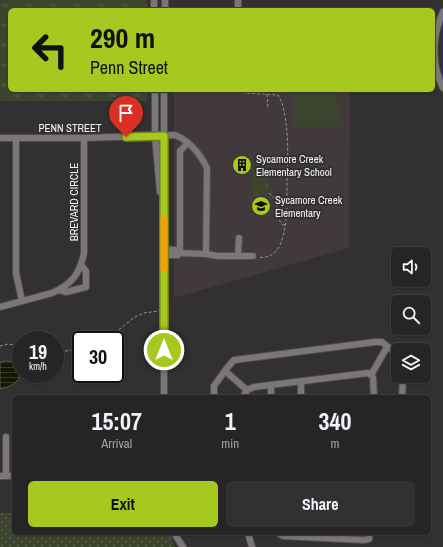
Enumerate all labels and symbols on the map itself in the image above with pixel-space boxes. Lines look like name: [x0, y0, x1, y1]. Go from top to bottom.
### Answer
pin: [109, 96, 143, 137]
street label: PENN STREET: [38, 121, 102, 135]
place label: Sycamore Creek Elementary School: [256, 152, 332, 179]
building icon: Sycamore Creek Elementary School: [231, 154, 253, 176]
street label: BREVARD CIRCLE: [67, 163, 81, 241]
place label: Sycamore Creek Elementary: [275, 193, 343, 220]
school or university icon: Sycamore Creek Elementary: [250, 195, 272, 217]
position arrow: [143, 329, 185, 371]
speed limit sign: 30: [72, 331, 124, 383]

